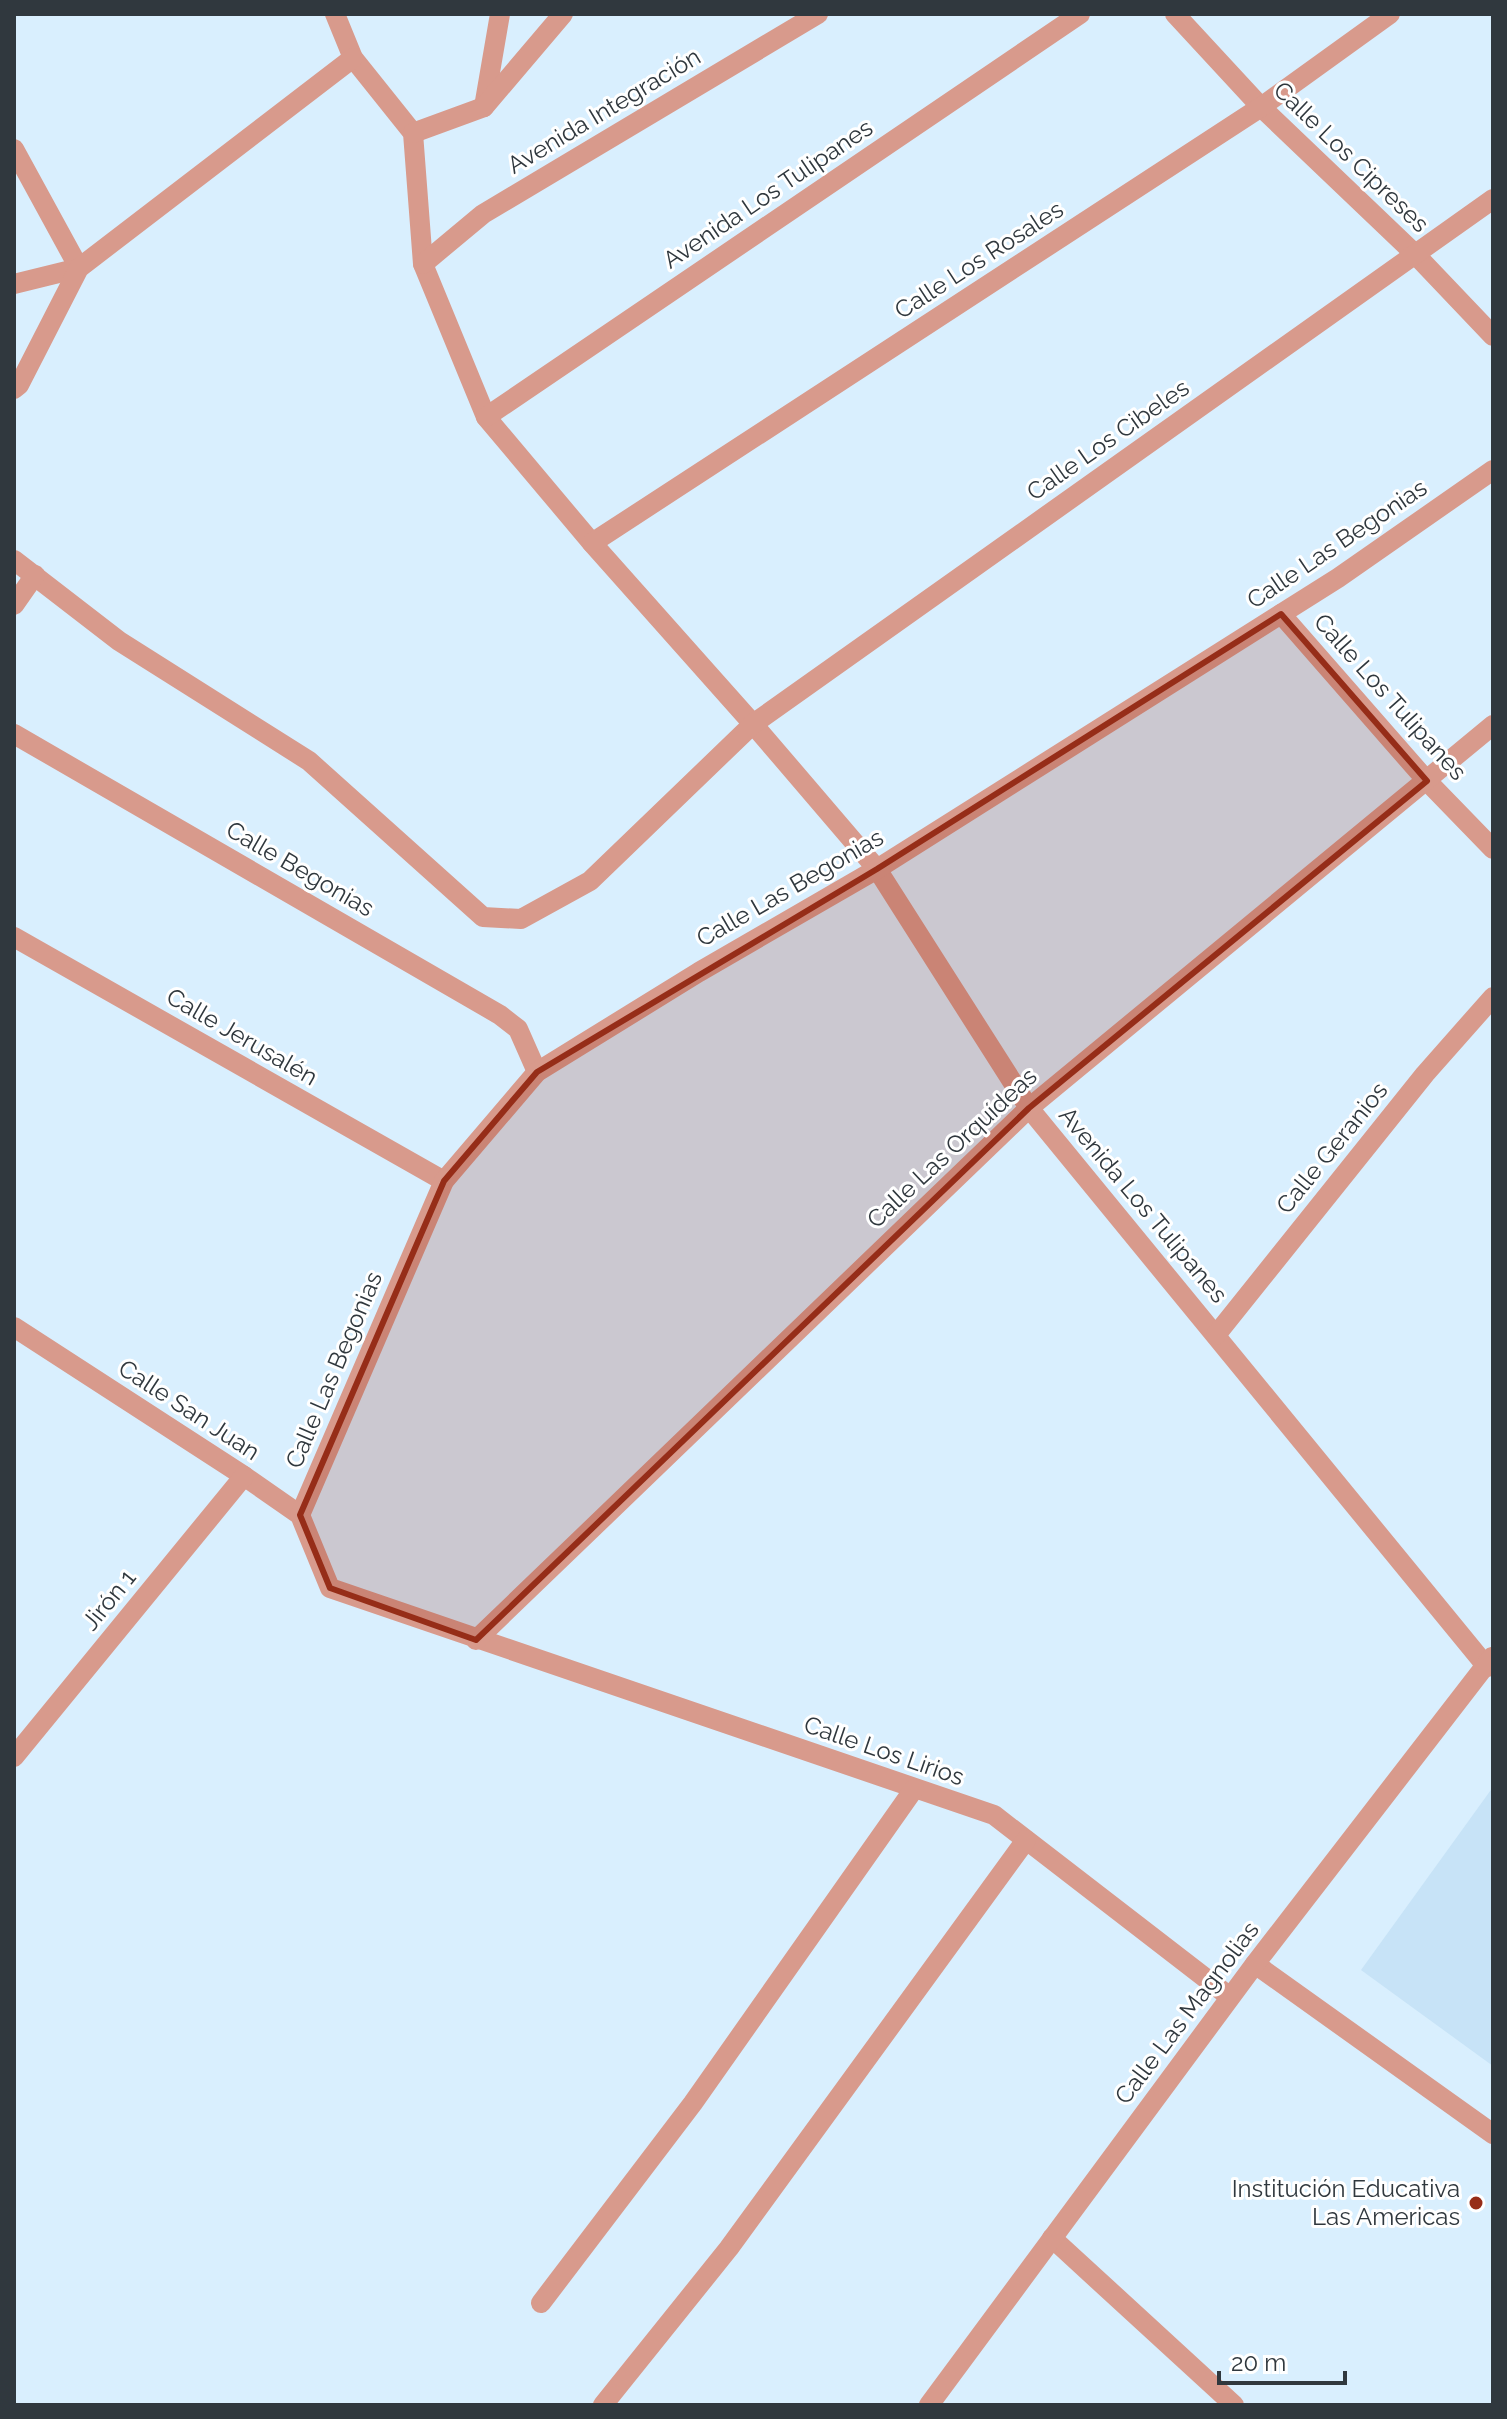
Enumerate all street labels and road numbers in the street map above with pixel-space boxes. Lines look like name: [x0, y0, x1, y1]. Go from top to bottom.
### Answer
street label: Avenida Integración: [502, 42, 705, 180]
street label: Calle Los Cipreses: [1268, 75, 1435, 238]
street label: Avenida Los Tulipanes: [657, 113, 878, 275]
street label: Calle Los Rosales: [889, 194, 1068, 325]
street label: Calle Los Cibeles: [1021, 373, 1194, 506]
street label: Calle Las Begonias: [1241, 473, 1432, 615]
street label: Calle Los Tulipanes: [1308, 607, 1473, 786]
street label: Calle Begonias: [221, 815, 379, 923]
street label: Calle Las Begonias: [691, 822, 888, 953]
street label: Calle Jerusalén: [162, 982, 323, 1092]
street label: Calle Las Orquídeas: [861, 1061, 1043, 1234]
street label: Calle Geranios: [1270, 1076, 1393, 1219]
street label: Avenida Los Tulipanes: [1053, 1101, 1234, 1308]
street label: Calle Las Begonias: [279, 1267, 388, 1472]
street label: Calle San Juan: [113, 1353, 265, 1466]
street label: Jirón 1: [75, 1564, 142, 1636]
street label: Calle Los Lirios: [800, 1710, 968, 1791]
street label: Calle Las Magnolias: [1108, 1916, 1265, 2110]

